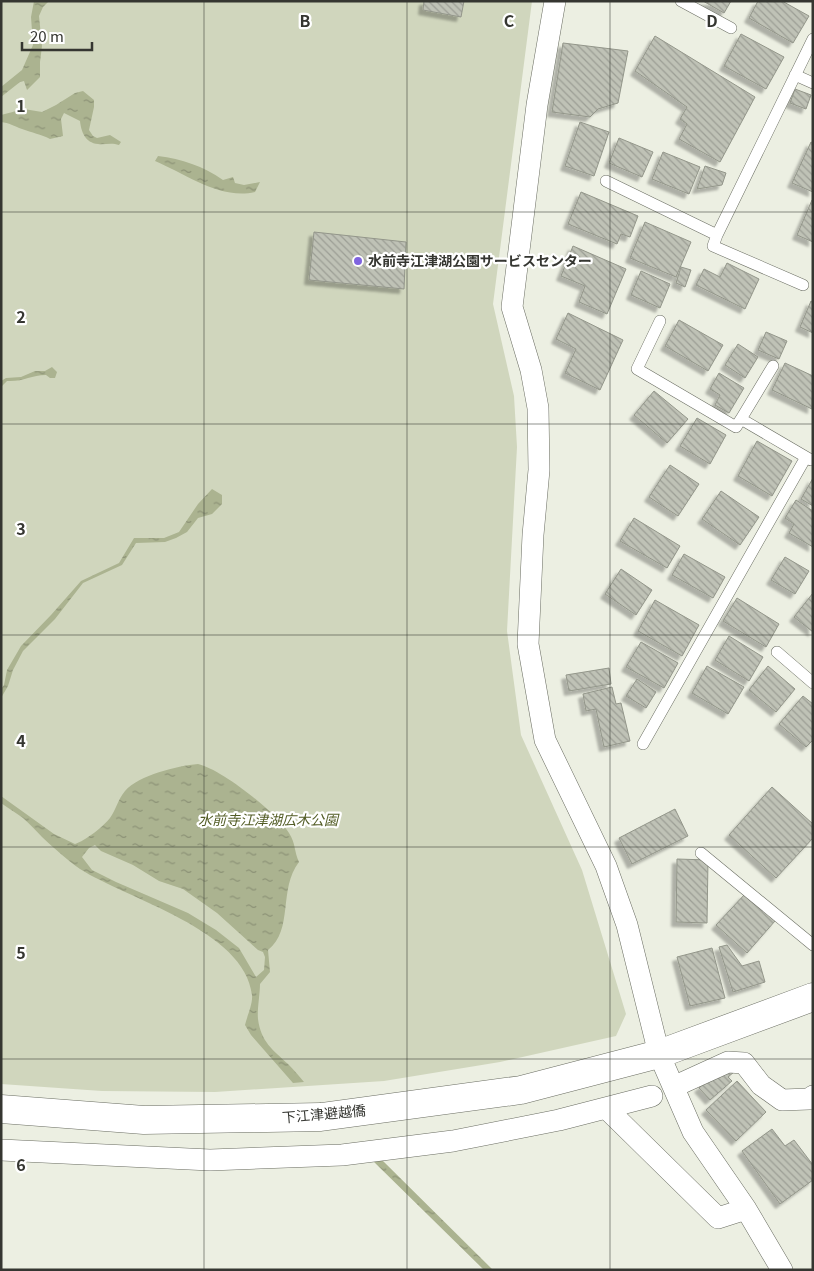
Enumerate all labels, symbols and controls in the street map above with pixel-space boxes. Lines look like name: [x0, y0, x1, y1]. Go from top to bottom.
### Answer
text: B: [300, 8, 311, 32]
text: C: [504, 8, 515, 32]
text: D: [706, 8, 718, 32]
scale bar: [22, 20, 92, 52]
text: 20 m: [30, 25, 64, 46]
text: 1: [16, 93, 26, 117]
place label: 水前寺江津湖公園サービスセンター: [368, 250, 592, 270]
marker: 水前寺江津湖公園サービスセンター: [352, 255, 364, 267]
text: 2: [16, 304, 26, 328]
text: 3: [16, 516, 26, 540]
text: 4: [16, 728, 26, 752]
park label: 水前寺江津湖広木公園: [198, 809, 340, 829]
text: 5: [16, 940, 26, 964]
street label: 下江津避越僑: [281, 1099, 367, 1127]
text: 6: [16, 1152, 26, 1176]

